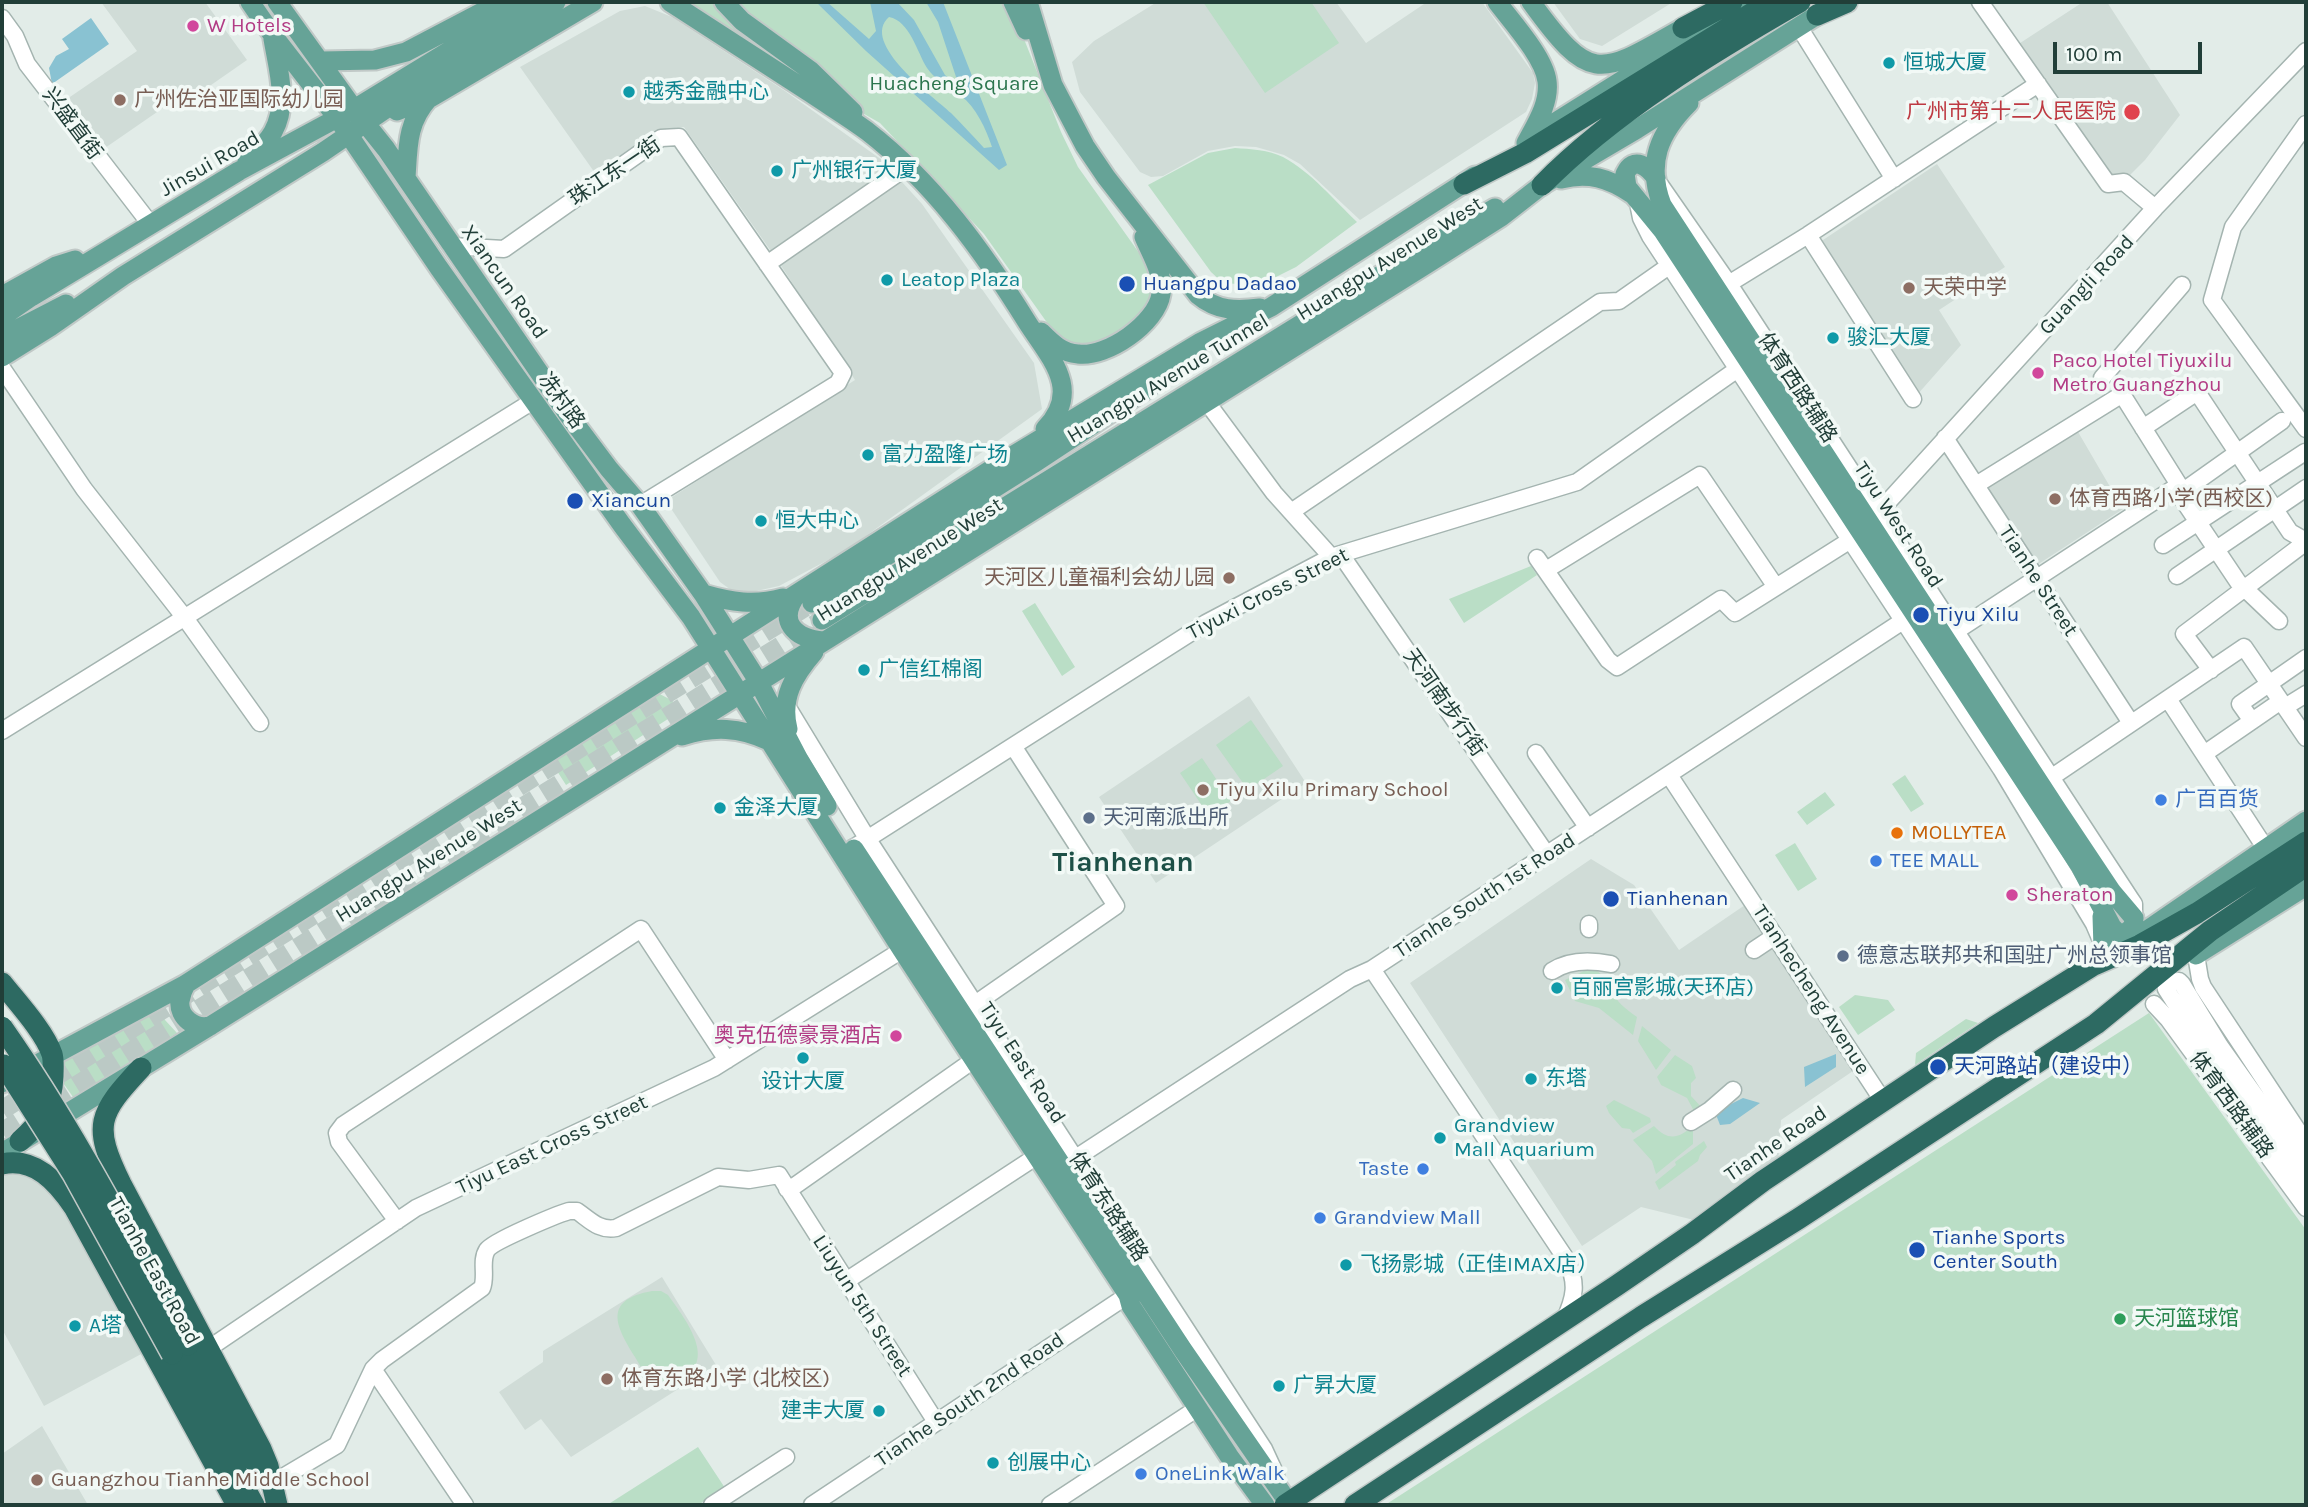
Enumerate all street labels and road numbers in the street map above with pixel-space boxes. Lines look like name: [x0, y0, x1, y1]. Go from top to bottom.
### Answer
street label: 兴盛直街: [37, 83, 107, 165]
street label: Jinsui Road: [156, 125, 264, 203]
street label: 珠江东一街: [564, 132, 666, 212]
street label: Huangpu Avenue West: [1292, 191, 1488, 327]
street label: Xiancun Road: [455, 220, 553, 344]
street label: Guangli Road: [2034, 230, 2140, 340]
street label: Huangpu Avenue Tunnel: [1063, 309, 1273, 449]
street label: 体育西路辅路: [1752, 328, 1842, 448]
street label: 冼村路: [532, 368, 590, 434]
street label: Tiyu West Road: [1848, 457, 1948, 593]
street label: Huangpu Avenue West: [812, 492, 1008, 628]
street label: Tianhe Street: [1993, 521, 2083, 641]
street label: Tiyuxi Cross Street: [1183, 542, 1353, 646]
street label: 天河南步行街: [1398, 644, 1490, 762]
street label: Huangpu Avenue West: [331, 793, 527, 929]
street label: Tianhe South 1st Road: [1390, 828, 1580, 964]
street label: Tianhecheng Avenue: [1747, 900, 1875, 1080]
street label: Tiyu East Road: [973, 997, 1071, 1129]
street label: 体育西路辅路: [2184, 1047, 2278, 1163]
street label: Tiyu East Cross Street: [452, 1090, 652, 1200]
street label: Tianhe Road: [1720, 1101, 1832, 1187]
street label: 体育东路辅路: [1063, 1147, 1153, 1267]
street label: Tianhe East Road: [103, 1193, 205, 1349]
street label: Liuyun 5th Street: [807, 1230, 917, 1382]
street label: Tianhe South 2nd Road: [871, 1327, 1069, 1473]

